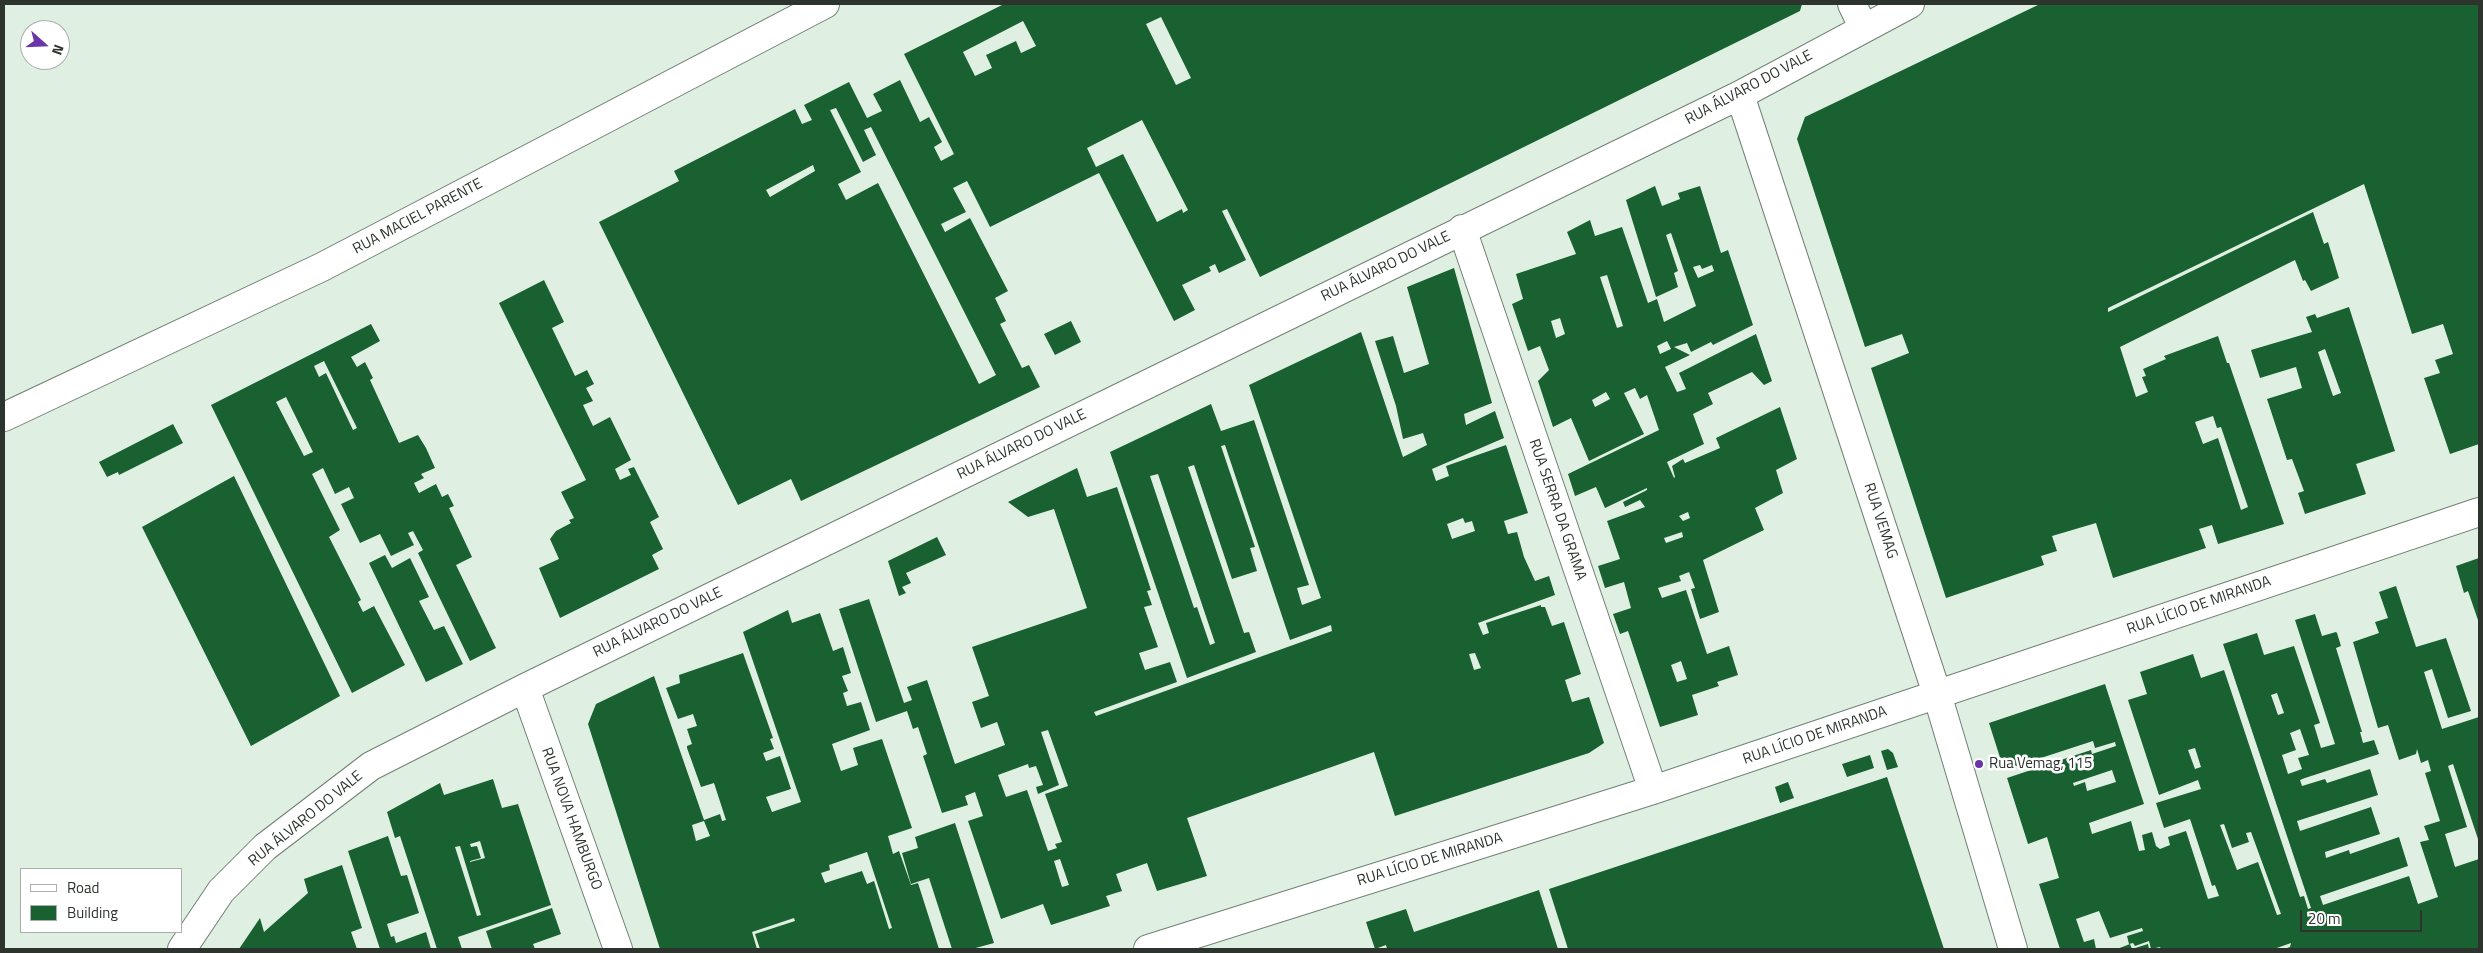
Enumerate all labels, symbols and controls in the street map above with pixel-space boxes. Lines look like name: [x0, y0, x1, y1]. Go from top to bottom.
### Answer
north arrow: [20, 20, 70, 70]
text: N: [47, 42, 70, 58]
street label: RUA ÁLVARO DO VALE: [1682, 47, 1816, 129]
street label: RUA MACIEL PARENTE: [350, 175, 486, 259]
street label: RUA ÁLVARO DO VALE: [1318, 228, 1454, 306]
street label: RUA ÁLVARO DO VALE: [954, 406, 1090, 484]
street label: RUA SERRA DA GRAMA: [1524, 437, 1590, 583]
street label: RUA VEMAG: [1859, 481, 1901, 561]
street label: RUA LÍCIO DE MIRANDA: [2125, 573, 2273, 639]
street label: RUA ÁLVARO DO VALE: [590, 584, 726, 662]
street label: RUA LÍCIO DE MIRANDA: [1741, 703, 1889, 769]
street label: RUA NOVA HAMBURGO: [537, 745, 605, 893]
place label: Rua Vemag, 115: [1989, 755, 2092, 773]
marker: Rua Vemag, 115: [1973, 758, 1985, 770]
street label: RUA ÁLVARO DO VALE: [245, 767, 367, 871]
street label: RUA LÍCIO DE MIRANDA: [1355, 829, 1505, 891]
legend: [20, 868, 182, 933]
text: Road: [67, 876, 99, 899]
scale bar: [2303, 900, 2426, 932]
text: Building: [67, 901, 118, 924]
text: 20 m: [2308, 907, 2341, 930]

